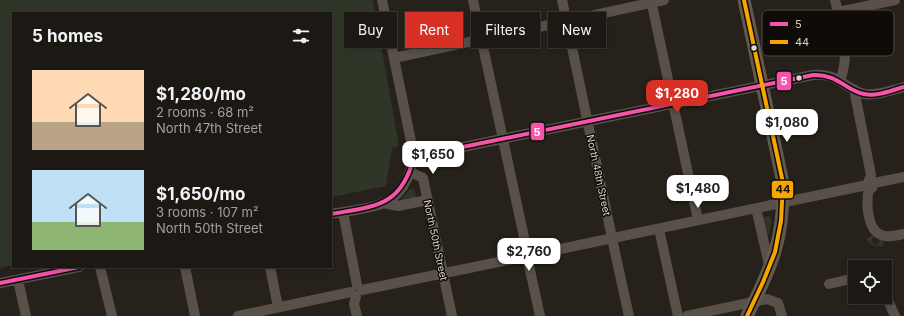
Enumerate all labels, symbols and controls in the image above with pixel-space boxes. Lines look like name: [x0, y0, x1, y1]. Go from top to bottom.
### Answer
legend: [762, 10, 894, 56]
chip: Buy: [344, 12, 397, 48]
chip: Rent: [405, 12, 463, 48]
chip: Filters: [471, 12, 540, 48]
chip: New: [548, 12, 606, 48]
text: 5: [795, 17, 802, 31]
icon: filters: [290, 25, 312, 47]
text: 5 homes: [32, 26, 103, 46]
text: 44: [795, 35, 809, 49]
unlabelled marker: [749, 43, 759, 53]
line badge: 5: [776, 71, 792, 91]
unlabelled marker: [794, 73, 804, 83]
text: 5: [780, 74, 788, 88]
pin: $1,280: [644, 80, 710, 114]
text: $1,280/mo: [156, 84, 246, 104]
text: $1,280: [655, 85, 699, 101]
icon: home: [64, 86, 112, 134]
text: 2 rooms · 68 m²: [156, 104, 254, 120]
pin: $1,080: [754, 109, 820, 143]
text: $1,080: [765, 114, 809, 130]
text: North 47th Street: [156, 120, 262, 136]
line badge: 5: [530, 122, 545, 141]
text: 5: [533, 125, 541, 139]
street label: North 48th Street: [585, 133, 614, 217]
pin: $1,650: [400, 141, 466, 175]
text: $1,650: [411, 146, 455, 162]
pin: $1,480: [665, 175, 731, 209]
text: $1,480: [676, 180, 720, 196]
line badge: 44: [771, 180, 794, 199]
text: 44: [776, 182, 790, 196]
text: $1,650/mo: [156, 184, 246, 204]
icon: home: [64, 186, 112, 234]
street label: North 50th Street: [422, 199, 451, 282]
text: 3 rooms · 107 m²: [156, 204, 259, 220]
text: North 50th Street: [156, 220, 263, 236]
pin: $2,760: [496, 238, 562, 272]
text: $2,760: [506, 243, 552, 259]
map controls: [848, 260, 892, 304]
button: locate: [848, 260, 892, 304]

